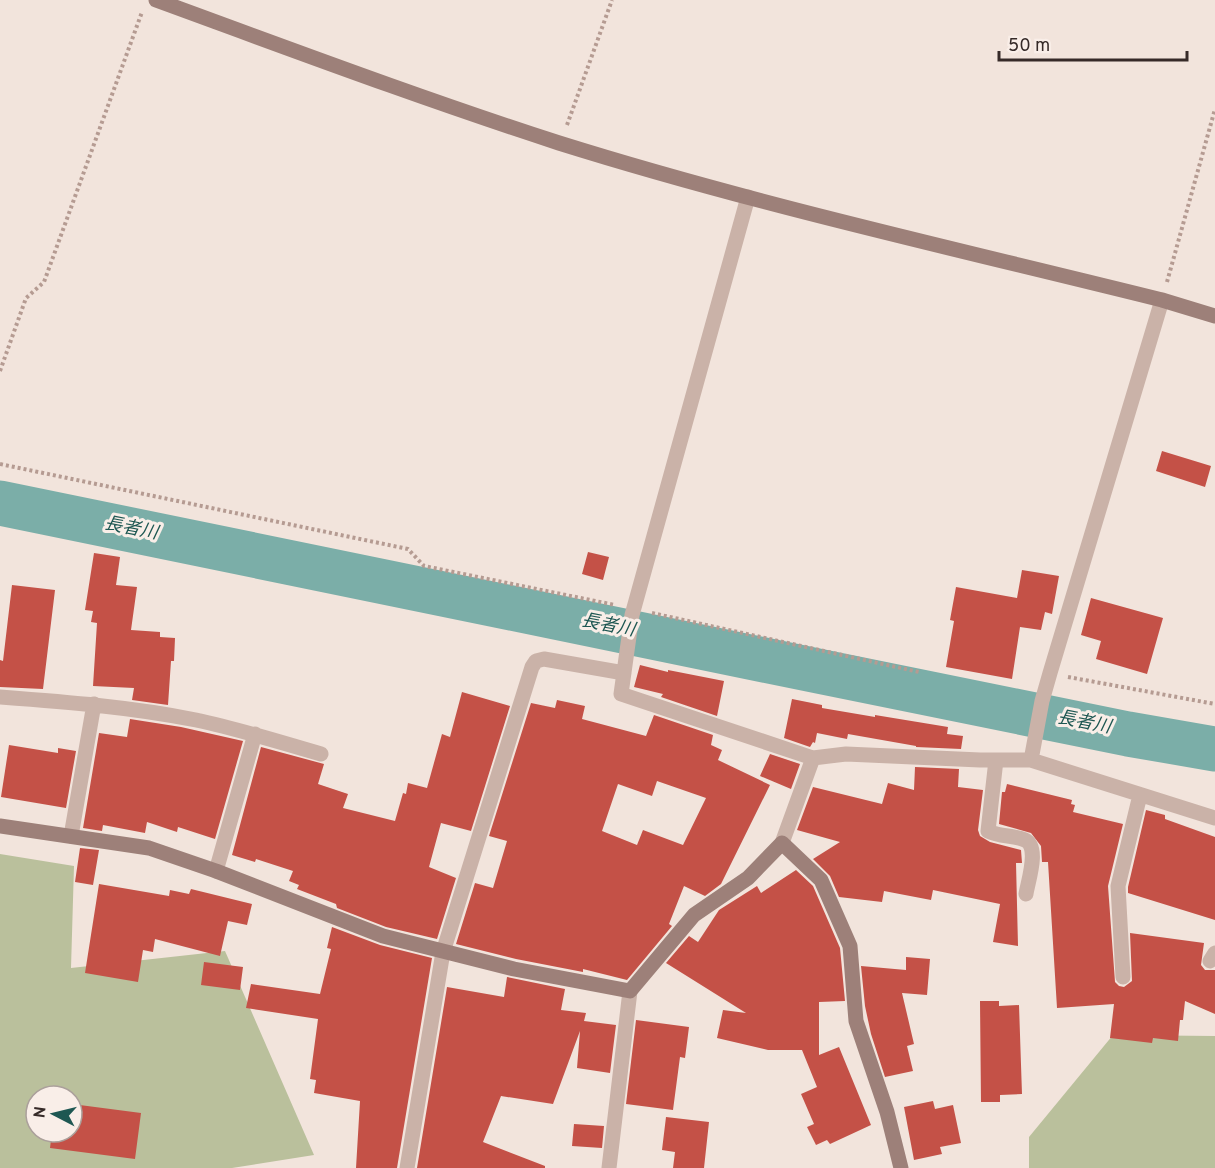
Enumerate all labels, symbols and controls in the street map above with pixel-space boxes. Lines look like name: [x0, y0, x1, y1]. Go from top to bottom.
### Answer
scale bar: [999, 24, 1186, 62]
text: 50 m: [1008, 35, 1050, 58]
water label: 長者川: [102, 513, 162, 546]
water label: 長者川: [579, 610, 639, 643]
water label: 長者川: [1055, 707, 1115, 740]
north arrow: [24, 1084, 84, 1144]
text: N: [30, 1105, 52, 1119]

